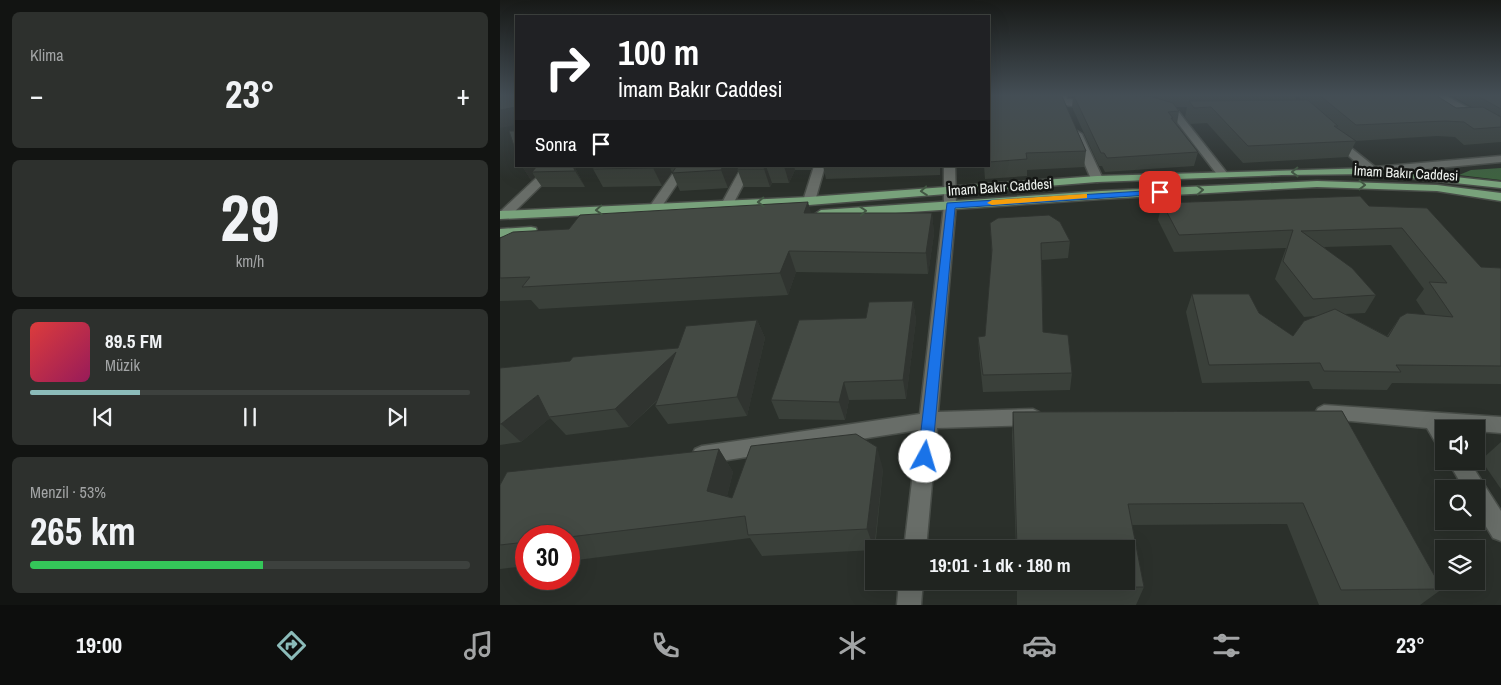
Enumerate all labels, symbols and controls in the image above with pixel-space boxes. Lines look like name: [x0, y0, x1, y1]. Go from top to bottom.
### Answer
text: 100 m: [618, 29, 699, 76]
icon: right: [535, 35, 600, 100]
text: Klima: [30, 44, 64, 66]
text: 23°: [225, 69, 275, 120]
text: İmam Bakır Caddesi: [618, 74, 782, 104]
text: −: [30, 76, 43, 114]
text: +: [457, 76, 470, 114]
icon: arrive: [587, 130, 615, 158]
text: Sonra: [535, 131, 577, 157]
street label: İmam Bakır Caddesi: [1353, 161, 1459, 185]
one-way arrow: [1291, 167, 1299, 177]
pin: [1139, 171, 1181, 213]
text: 29: [220, 174, 280, 261]
street label: İmam Bakır Caddesi: [947, 174, 1053, 200]
icon: arrive: [1146, 178, 1174, 206]
one-way arrow: [1359, 180, 1367, 190]
one-way arrow: [919, 185, 927, 196]
one-way arrow: [1196, 185, 1204, 196]
one-way arrow: [757, 197, 765, 208]
one-way arrow: [595, 204, 603, 215]
one-way arrow: [859, 206, 867, 217]
text: km/h: [236, 250, 264, 272]
text: 89.5 FM: [105, 328, 162, 354]
text: Müzik: [105, 354, 140, 376]
icon: previous: [89, 403, 117, 431]
icon: pause: [236, 403, 264, 431]
icon: next: [383, 403, 411, 431]
map controls: [1435, 420, 1485, 590]
button: sound: [1435, 420, 1485, 470]
position arrow: [898, 430, 950, 482]
button: search: [1435, 480, 1485, 530]
text: Menzil · 53%: [30, 481, 106, 503]
text: 265 km: [30, 506, 136, 557]
speed limit sign: 30: [515, 525, 580, 590]
button: layers: [1435, 540, 1485, 590]
text: 19:01 · 1 dk · 180 m: [929, 552, 1071, 578]
icon: directions: [274, 628, 309, 663]
icon: music: [461, 628, 496, 663]
icon: phone: [648, 628, 683, 663]
icon: climate: [835, 628, 870, 663]
icon: car: [1022, 628, 1057, 663]
icon: filters: [1209, 628, 1244, 663]
text: 19:00: [76, 630, 122, 660]
text: 23°: [1396, 630, 1425, 660]

